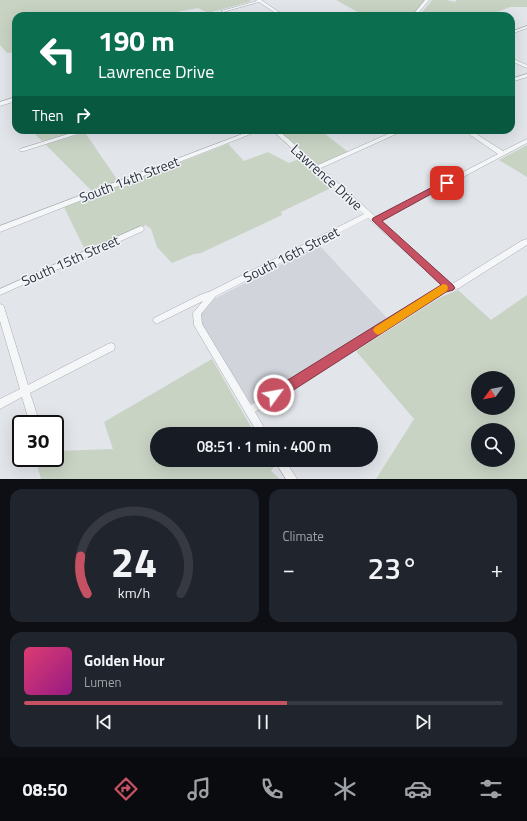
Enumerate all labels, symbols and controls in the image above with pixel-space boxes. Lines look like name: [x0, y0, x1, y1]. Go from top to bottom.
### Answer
text: 190 m: [98, 19, 175, 62]
icon: left: [32, 28, 84, 80]
text: Lawrence Drive: [98, 58, 214, 85]
text: Then: [32, 104, 64, 127]
icon: right: [72, 104, 94, 126]
street label: Lawrence Drive: [286, 139, 368, 215]
street label: South 14th Street: [76, 150, 182, 208]
pin: [430, 166, 464, 200]
icon: arrive: [436, 172, 458, 194]
street label: South 16th Street: [239, 221, 343, 287]
street label: South 15th Street: [18, 229, 122, 291]
north arrow: [471, 371, 515, 415]
map controls: [471, 371, 515, 467]
position arrow: [253, 374, 295, 416]
speed limit sign: 30: [12, 415, 64, 467]
button: search: [471, 423, 515, 467]
text: 08:51 · 1 min · 400 m: [197, 435, 331, 458]
text: Climate: [283, 526, 324, 546]
text: 24: [111, 529, 158, 592]
text: 23°: [368, 545, 418, 591]
text: −: [283, 552, 295, 586]
text: +: [491, 552, 503, 586]
text: km/h: [118, 581, 150, 603]
text: Golden Hour: [84, 649, 165, 672]
text: Lumen: [84, 672, 121, 692]
icon: previous: [93, 711, 115, 733]
icon: pause: [252, 711, 274, 733]
icon: next: [412, 711, 434, 733]
icon: directions: [112, 775, 140, 803]
icon: music: [185, 775, 213, 803]
icon: phone: [258, 775, 286, 803]
icon: climate: [331, 775, 359, 803]
icon: car: [404, 775, 432, 803]
icon: filters: [477, 775, 505, 803]
text: 08:50: [22, 776, 67, 803]

